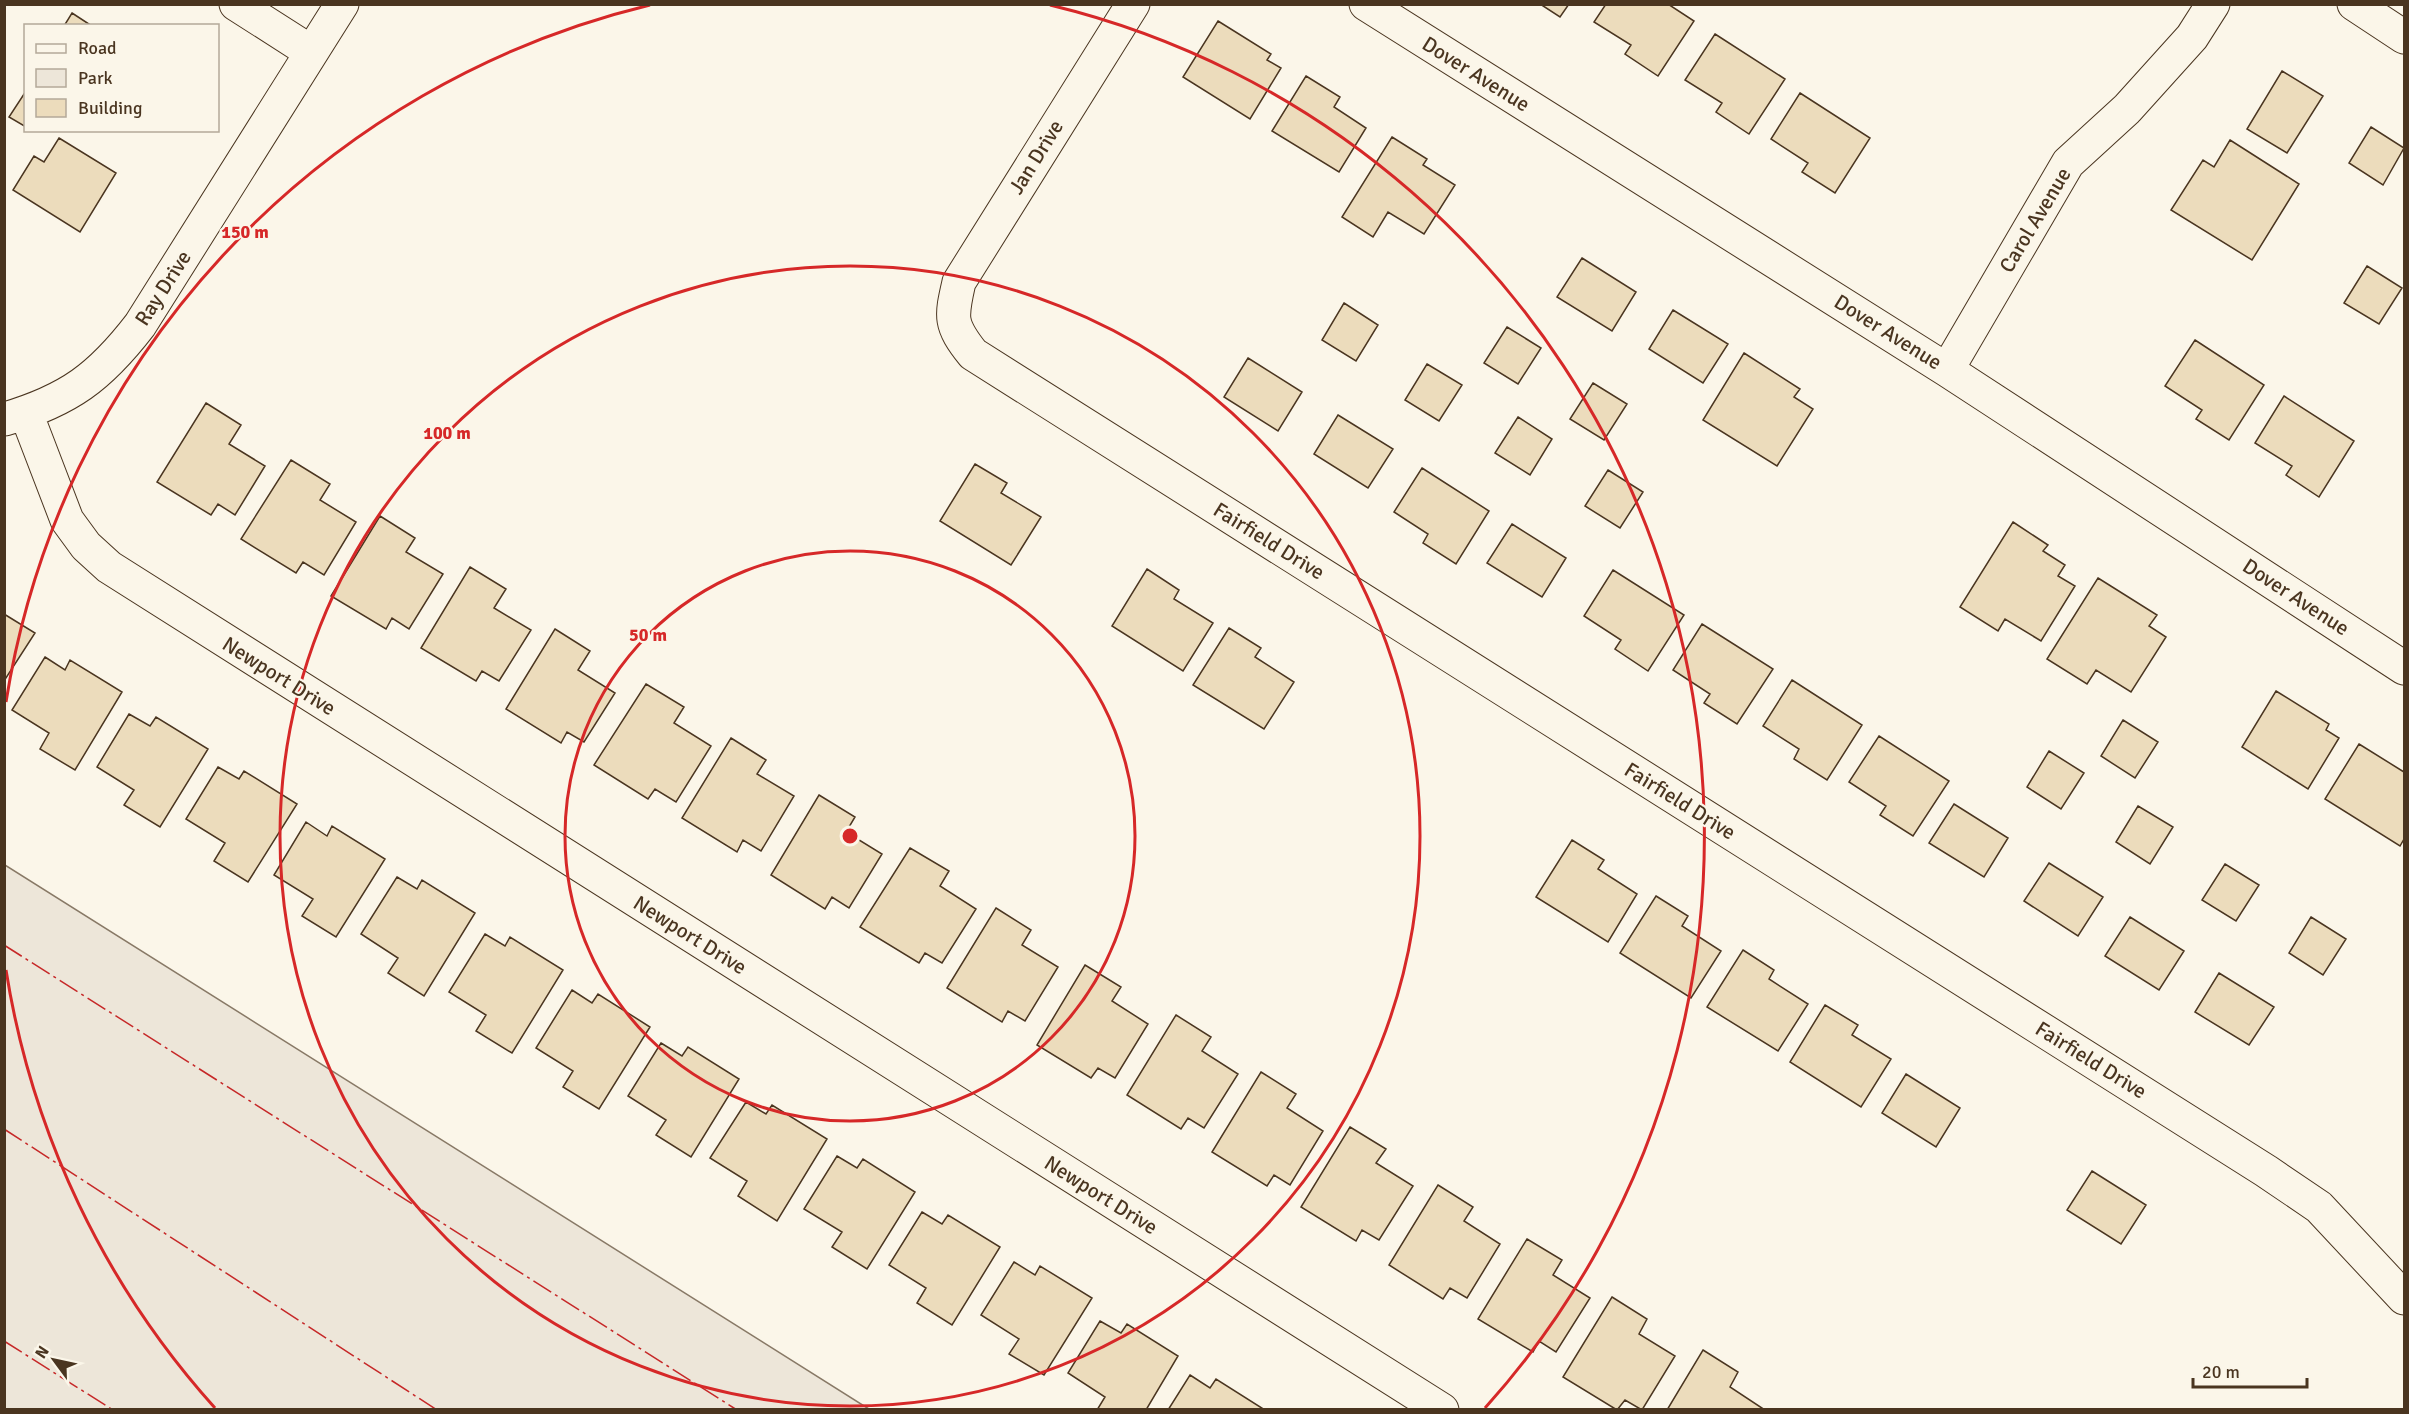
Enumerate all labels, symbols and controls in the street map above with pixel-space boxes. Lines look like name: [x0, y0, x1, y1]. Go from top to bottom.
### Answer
legend: [24, 24, 219, 132]
street label: Dover Avenue: [1417, 31, 1535, 117]
text: Road: [78, 37, 117, 59]
text: Park: [78, 67, 113, 89]
text: Building: [78, 97, 142, 119]
street label: Jan Drive: [1003, 115, 1069, 199]
street label: Carol Avenue: [1993, 163, 2077, 277]
text: 150 m: [221, 221, 269, 243]
street label: Ray Drive: [129, 246, 197, 330]
street label: Dover Avenue: [1829, 289, 1947, 375]
text: 100 m: [423, 422, 471, 444]
street label: Fairfield Drive: [1208, 496, 1330, 586]
street label: Dover Avenue: [2238, 553, 2354, 641]
text: 50 m: [629, 624, 667, 646]
street label: Newport Drive: [217, 631, 341, 721]
street label: Fairfield Drive: [1619, 756, 1741, 846]
centre of rings: [840, 826, 860, 846]
street label: Newport Drive: [628, 890, 752, 980]
street label: Fairfield Drive: [2030, 1015, 2152, 1105]
street label: Newport Drive: [1039, 1150, 1163, 1240]
north arrow: [24, 1330, 84, 1390]
text: N: [31, 1342, 54, 1362]
scale bar: [2193, 1351, 2307, 1389]
text: 20 m: [2202, 1361, 2240, 1383]

